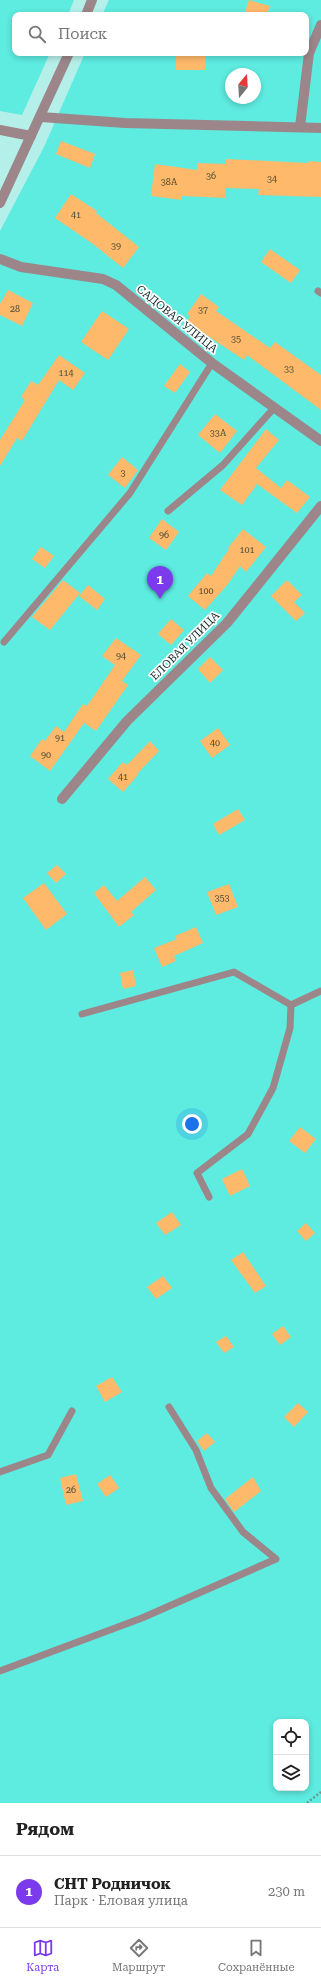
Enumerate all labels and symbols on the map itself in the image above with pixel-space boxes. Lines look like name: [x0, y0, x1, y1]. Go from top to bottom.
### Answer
north arrow: [225, 68, 261, 104]
house number: 36: [206, 171, 216, 181]
house number: 34: [267, 174, 277, 184]
house number: 38А: [161, 177, 178, 187]
house number: 41: [71, 210, 81, 220]
house number: 39: [111, 241, 121, 251]
street label: САДОВАЯ УЛИЦА: [134, 282, 220, 356]
house number: 28: [10, 304, 20, 314]
house number: 37: [198, 305, 208, 315]
house number: 35: [231, 334, 241, 344]
house number: 33: [284, 364, 294, 374]
house number: 114: [58, 368, 74, 378]
house number: 33А: [210, 428, 227, 438]
house number: 3: [120, 468, 126, 478]
house number: 96: [159, 530, 169, 540]
house number: 101: [239, 545, 255, 555]
pin: 1: [147, 566, 173, 599]
house number: 100: [198, 586, 214, 596]
street label: ЕЛОВАЯ УЛИЦА: [148, 609, 222, 683]
house number: 94: [116, 651, 126, 661]
house number: 91: [55, 733, 65, 743]
house number: 40: [210, 738, 220, 748]
house number: 90: [41, 750, 51, 760]
house number: 41: [118, 772, 128, 782]
house number: 353: [214, 893, 230, 903]
your location: [182, 1114, 202, 1134]
house number: 26: [66, 1485, 76, 1495]

